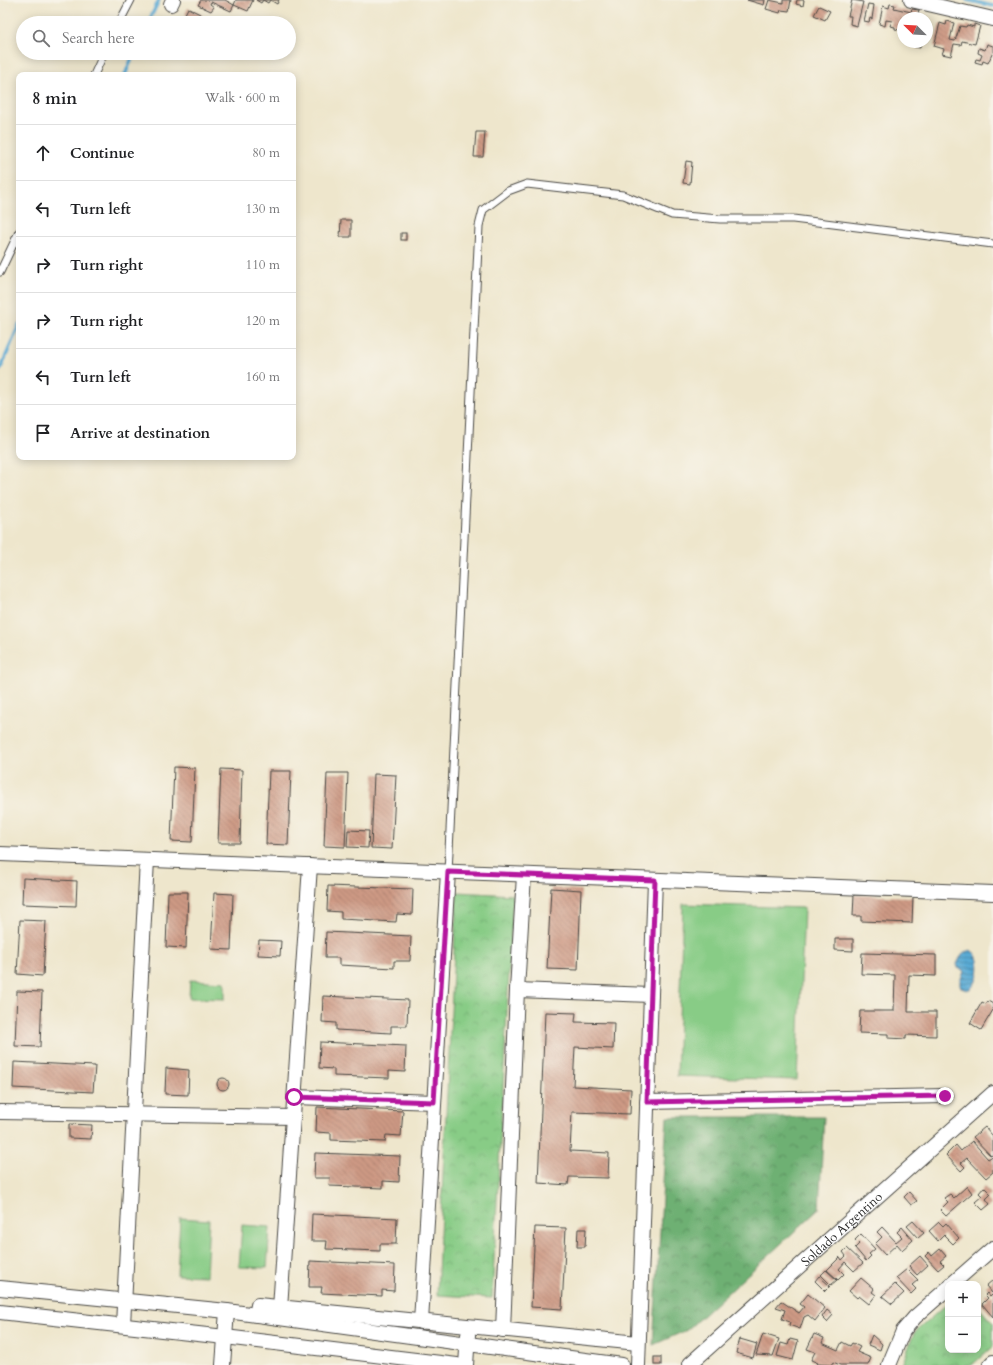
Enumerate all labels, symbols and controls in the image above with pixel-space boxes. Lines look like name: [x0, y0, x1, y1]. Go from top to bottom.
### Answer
north arrow: [897, 12, 933, 48]
search box: [16, 16, 296, 60]
icon: search: [30, 27, 52, 49]
text: Search here: [62, 28, 135, 48]
text: 8 min: [32, 87, 77, 110]
text: Walk · 600 m: [205, 89, 280, 107]
icon: ahead: [32, 142, 54, 164]
text: Continue: [70, 143, 135, 163]
text: 80 m: [252, 144, 280, 162]
icon: left: [32, 198, 54, 220]
text: Turn left: [70, 199, 131, 219]
text: 130 m: [246, 200, 280, 218]
icon: right: [32, 254, 54, 276]
text: Turn right: [70, 255, 143, 275]
text: 110 m: [246, 256, 280, 274]
icon: right: [32, 310, 54, 332]
text: Turn right: [70, 311, 143, 331]
text: 120 m: [246, 312, 280, 330]
icon: left: [32, 366, 54, 388]
text: Turn left: [70, 367, 131, 387]
text: 160 m: [246, 368, 280, 386]
icon: arrive: [32, 422, 54, 444]
text: Arrive at destination: [70, 423, 210, 443]
route end: [936, 1087, 954, 1105]
route start: [285, 1088, 303, 1106]
street label: Soldado Argentino: [797, 1188, 887, 1271]
map controls: [945, 1281, 981, 1353]
button: +: [945, 1281, 981, 1317]
button: −: [945, 1317, 981, 1353]

